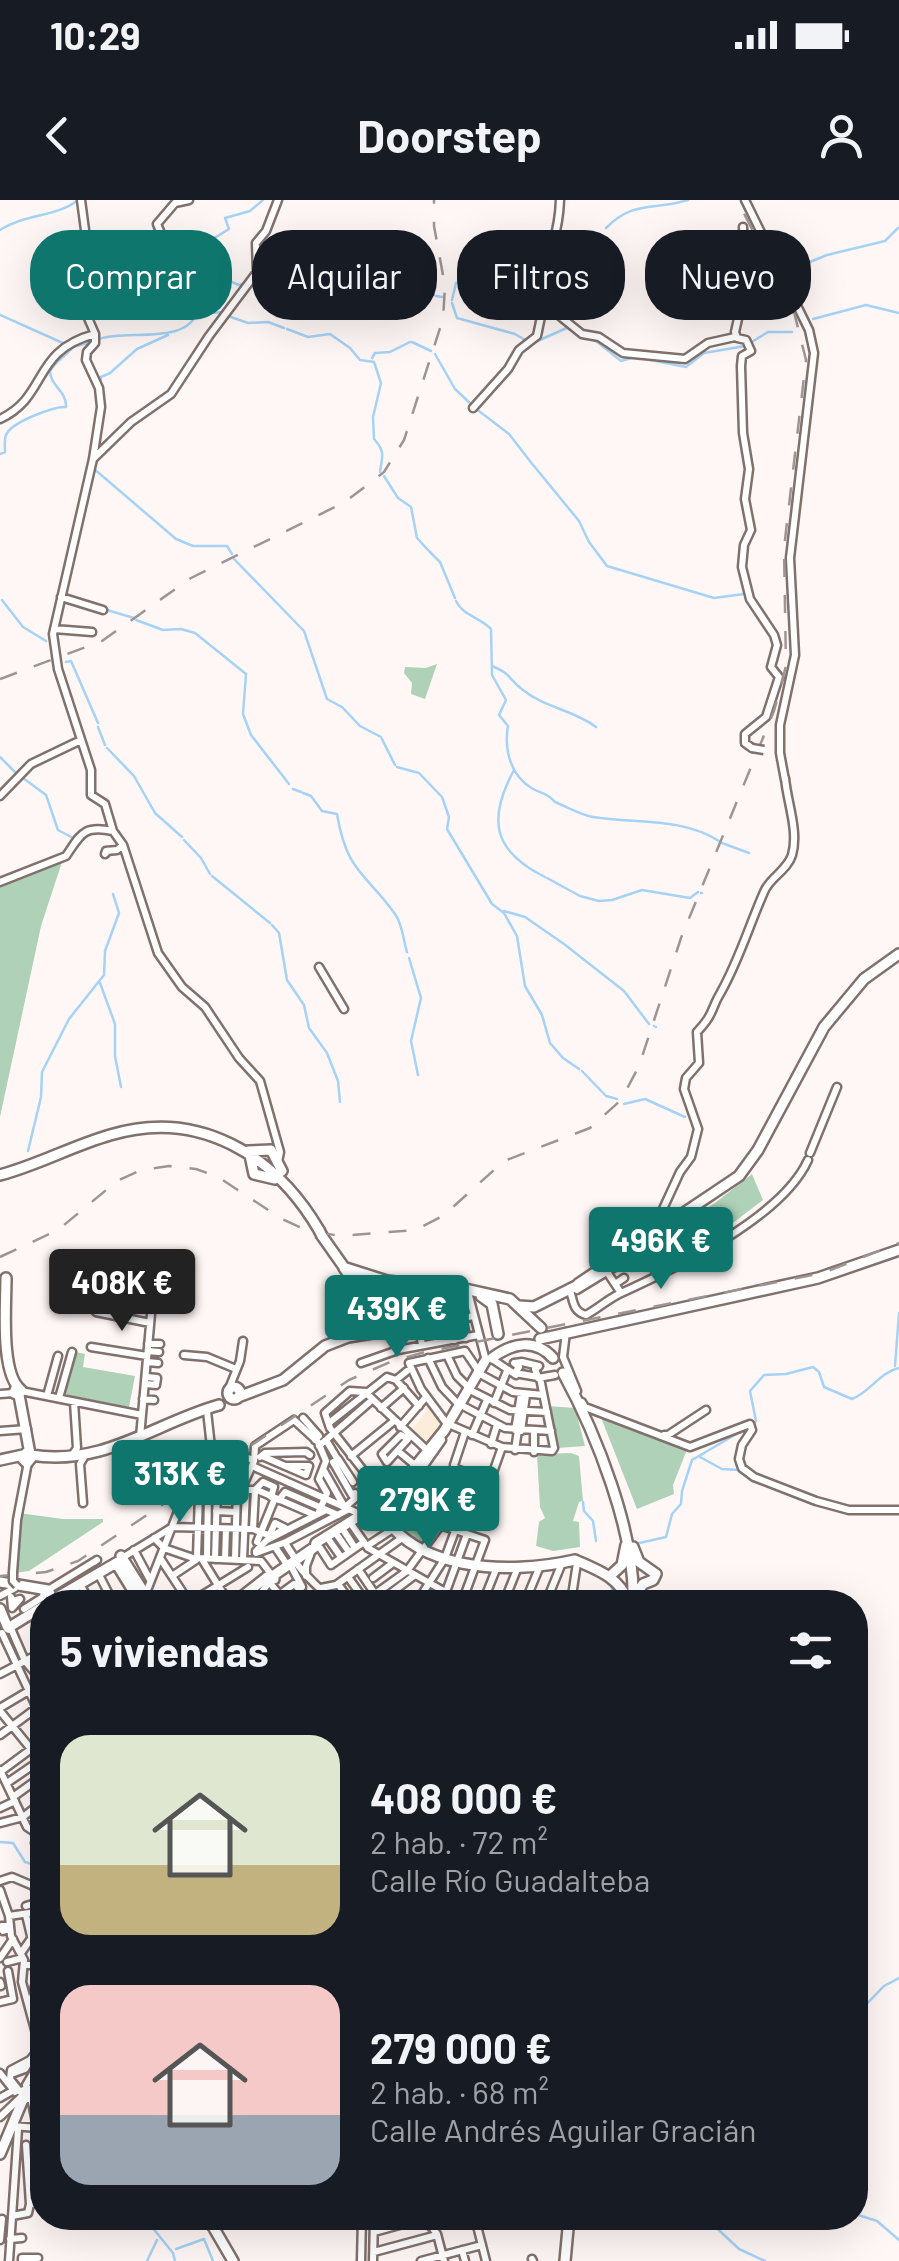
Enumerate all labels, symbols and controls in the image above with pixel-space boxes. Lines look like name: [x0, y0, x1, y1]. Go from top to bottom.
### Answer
text: 10:29: [50, 12, 140, 58]
icon: back: [30, 108, 85, 163]
text: Doorstep: [357, 108, 542, 162]
icon: person: [814, 108, 869, 163]
chip: Comprar: [30, 230, 232, 320]
chip: Alquilar: [252, 230, 437, 320]
chip: Filtros: [457, 230, 625, 320]
chip: Nuevo: [645, 230, 811, 320]
pin: 496K €: [580, 1207, 742, 1292]
text: 496K €: [611, 1220, 711, 1258]
pin: 408K €: [41, 1249, 203, 1334]
text: 408K €: [71, 1262, 173, 1300]
pin: 439K €: [316, 1275, 478, 1360]
text: 439K €: [347, 1288, 447, 1326]
pin: 313K €: [99, 1440, 261, 1525]
text: 313K €: [134, 1453, 226, 1491]
pin: 279K €: [347, 1466, 509, 1551]
text: 279K €: [379, 1479, 477, 1517]
icon: filters: [783, 1623, 838, 1678]
text: 5 viviendas: [60, 1625, 269, 1675]
text: 408 000 €: [370, 1772, 557, 1822]
icon: home: [140, 1775, 260, 1895]
text: 2 hab. · 72 m²: [370, 1822, 548, 1860]
text: Calle Río Guadalteba: [370, 1860, 650, 1898]
text: 279 000 €: [370, 2022, 552, 2072]
icon: home: [140, 2025, 260, 2145]
text: 2 hab. · 68 m²: [370, 2072, 549, 2110]
text: Calle Andrés Aguilar Gracián: [370, 2110, 757, 2148]

